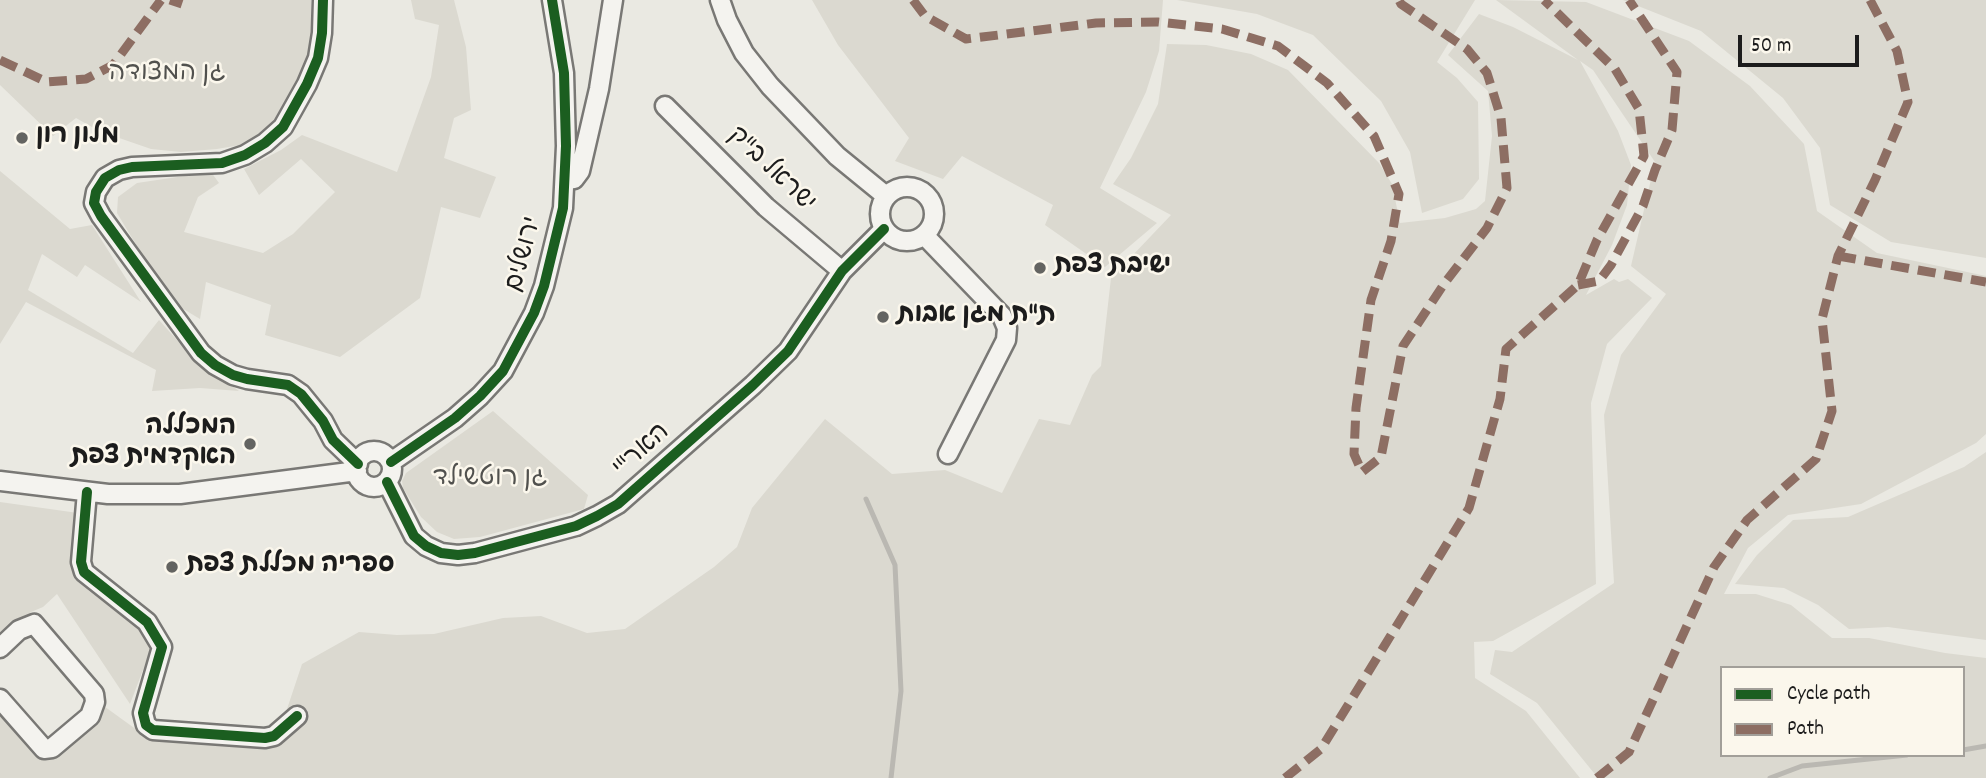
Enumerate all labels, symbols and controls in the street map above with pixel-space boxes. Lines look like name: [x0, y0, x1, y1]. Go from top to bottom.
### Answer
scale bar: [1741, 21, 1862, 65]
text: 50 m: [1751, 32, 1791, 62]
park label: גן המצודה: [109, 59, 225, 91]
place label: מלון רון: [36, 122, 119, 154]
street label: ישראל ב"ק: [720, 122, 820, 220]
marker: מלון רון: [14, 130, 30, 146]
street label: ירושלים: [501, 214, 551, 296]
place label: ישיבת צפת: [1054, 252, 1171, 284]
marker: ישיבת צפת: [1032, 260, 1048, 276]
place label: ת"ת מגן אבות: [897, 301, 1056, 333]
marker: ת"ת מגן אבות: [875, 309, 891, 325]
place label: המכללה האקדמית צפת: [71, 413, 236, 474]
street label: האר"י: [608, 418, 678, 486]
marker: המכללה האקדמית צפת: [242, 436, 258, 452]
park label: גן רוטשילד: [433, 464, 547, 496]
place label: ספריה מכללת צפת: [186, 551, 394, 583]
marker: ספריה מכללת צפת: [164, 559, 180, 575]
legend: [1720, 666, 1965, 757]
text: Cycle path: [1787, 680, 1870, 710]
text: Path: [1787, 715, 1824, 745]

